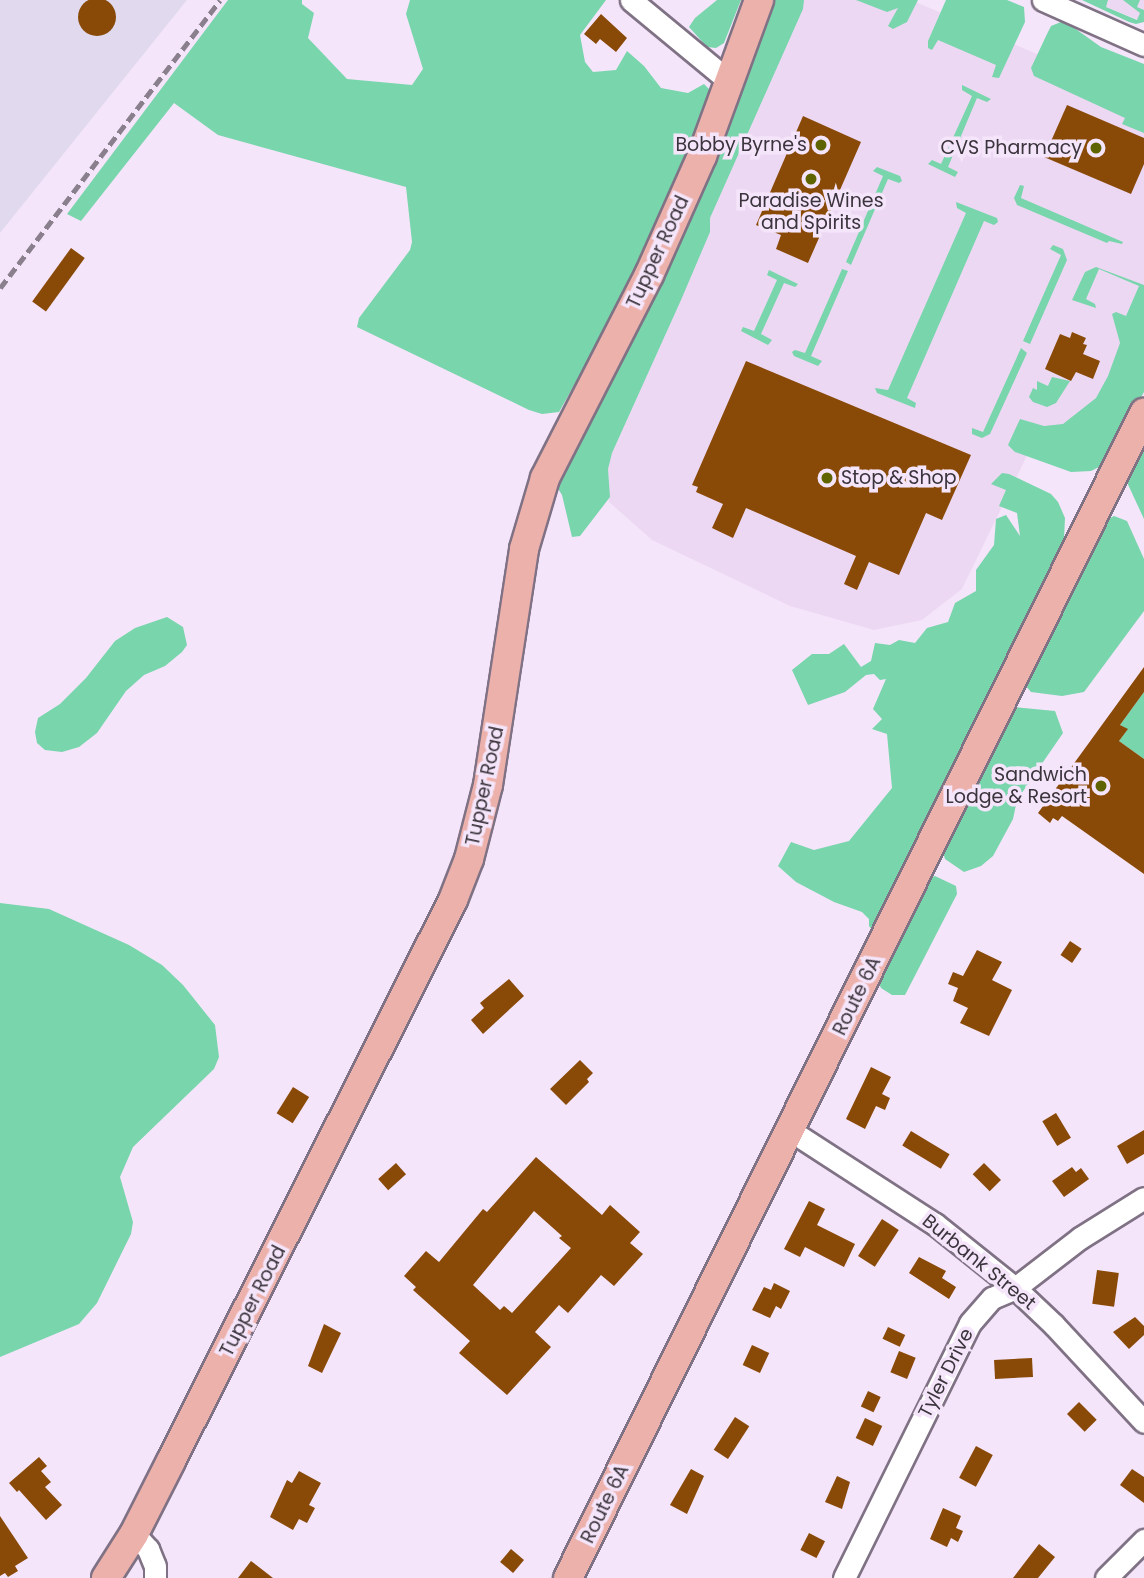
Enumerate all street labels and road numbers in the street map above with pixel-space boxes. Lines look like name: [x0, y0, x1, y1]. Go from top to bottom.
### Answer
street label: Tupper Road: [622, 192, 694, 312]
street label: Tupper Road: [461, 724, 509, 848]
street label: Route 6A: [828, 953, 886, 1039]
street label: Burbank Street: [918, 1209, 1040, 1315]
street label: Tupper Road: [215, 1242, 291, 1360]
street label: Tyler Drive: [914, 1325, 978, 1421]
street label: Route 6A: [576, 1461, 634, 1547]

